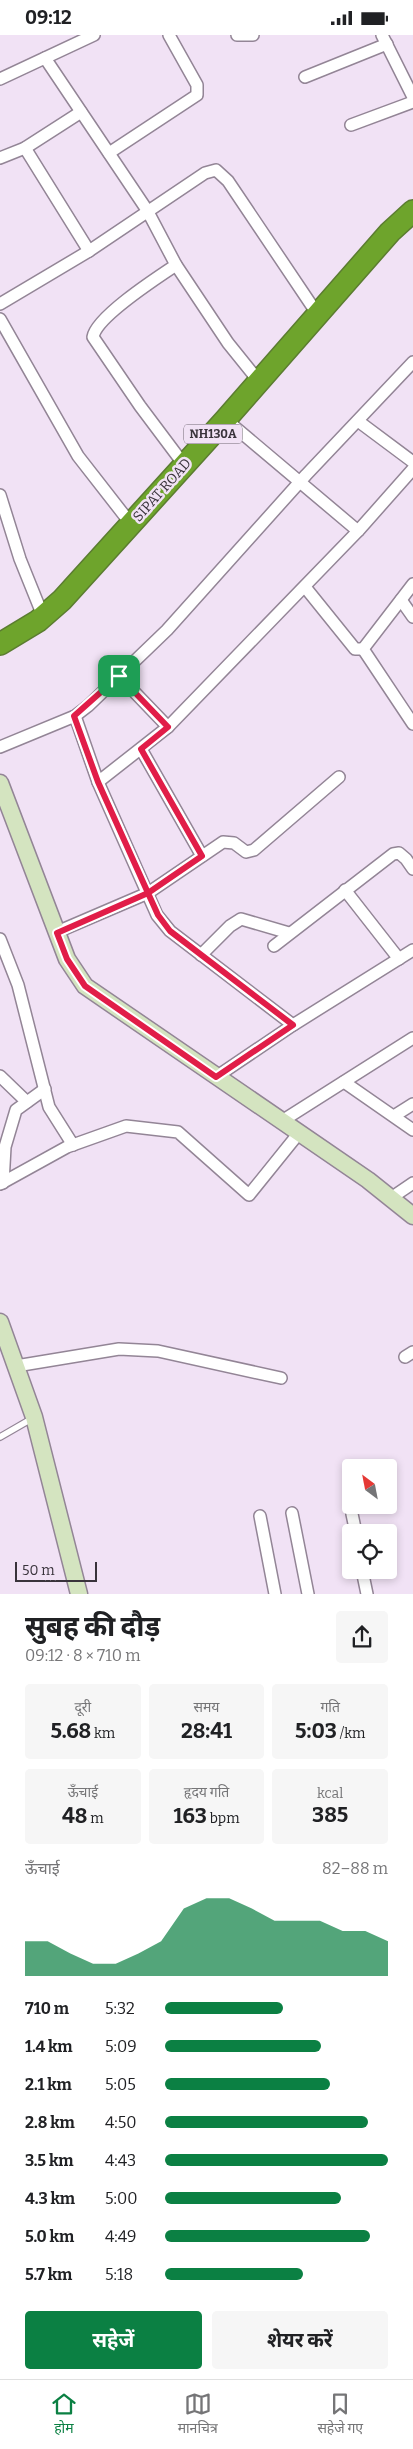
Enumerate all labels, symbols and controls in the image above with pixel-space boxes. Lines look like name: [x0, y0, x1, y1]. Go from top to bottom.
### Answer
text: 09:12: [25, 6, 72, 29]
road number: NH130A: [184, 424, 242, 443]
street label: SIPAT ROAD: [129, 455, 195, 525]
pin: [98, 655, 140, 697]
icon: arrive: [105, 662, 133, 690]
north arrow: [342, 1459, 398, 1514]
map controls: [342, 1459, 397, 1579]
button: locate: [342, 1524, 397, 1579]
scale bar: [15, 1559, 98, 1582]
text: 50 m: [22, 1562, 55, 1579]
text: सुबह की दौड़: [25, 1610, 160, 1643]
button: share: [336, 1611, 388, 1663]
text: 09:12 · 8 × 710 m: [25, 1646, 140, 1665]
text: दूरी: [74, 1699, 91, 1716]
text: समय: [194, 1699, 219, 1716]
text: गति: [320, 1699, 340, 1716]
text: 5.68: [51, 1718, 91, 1744]
text: 28:41: [181, 1718, 232, 1744]
text: 5:03: [295, 1718, 337, 1744]
text: km: [91, 1725, 115, 1742]
text: /km: [337, 1725, 365, 1742]
text: ऊँचाई: [68, 1784, 98, 1801]
text: हृदय गति: [184, 1784, 229, 1801]
text: kcal: [317, 1785, 343, 1802]
text: 385: [312, 1802, 348, 1828]
text: 48: [62, 1803, 87, 1829]
text: 163: [173, 1803, 207, 1829]
text: m: [87, 1810, 104, 1827]
text: bpm: [207, 1810, 240, 1827]
text: ऊँचाई: [25, 1859, 60, 1878]
text: 82–88 m: [322, 1859, 388, 1878]
text: 710 m: [25, 1999, 69, 2018]
text: 5:32: [105, 1999, 135, 2018]
text: 1.4 km: [25, 2037, 73, 2056]
text: 5:09: [105, 2037, 137, 2056]
text: 2.1 km: [25, 2075, 72, 2094]
text: 5:05: [105, 2075, 136, 2094]
text: 2.8 km: [25, 2113, 75, 2132]
text: 4:50: [105, 2113, 137, 2132]
text: 3.5 km: [25, 2151, 74, 2170]
text: 4:43: [105, 2151, 136, 2170]
text: 4.3 km: [25, 2189, 75, 2208]
text: 5:00: [105, 2189, 137, 2208]
text: 5.0 km: [25, 2227, 74, 2246]
text: 4:49: [105, 2227, 136, 2246]
text: 5.7 km: [25, 2265, 72, 2284]
text: 5:18: [105, 2265, 133, 2284]
button: सहेजें: [25, 2311, 202, 2369]
button: शेयर करें: [212, 2311, 388, 2369]
tab: होम: [50, 2390, 78, 2439]
tab: मानचित्र: [178, 2390, 218, 2439]
tab: सहेजे गए: [317, 2390, 363, 2439]

